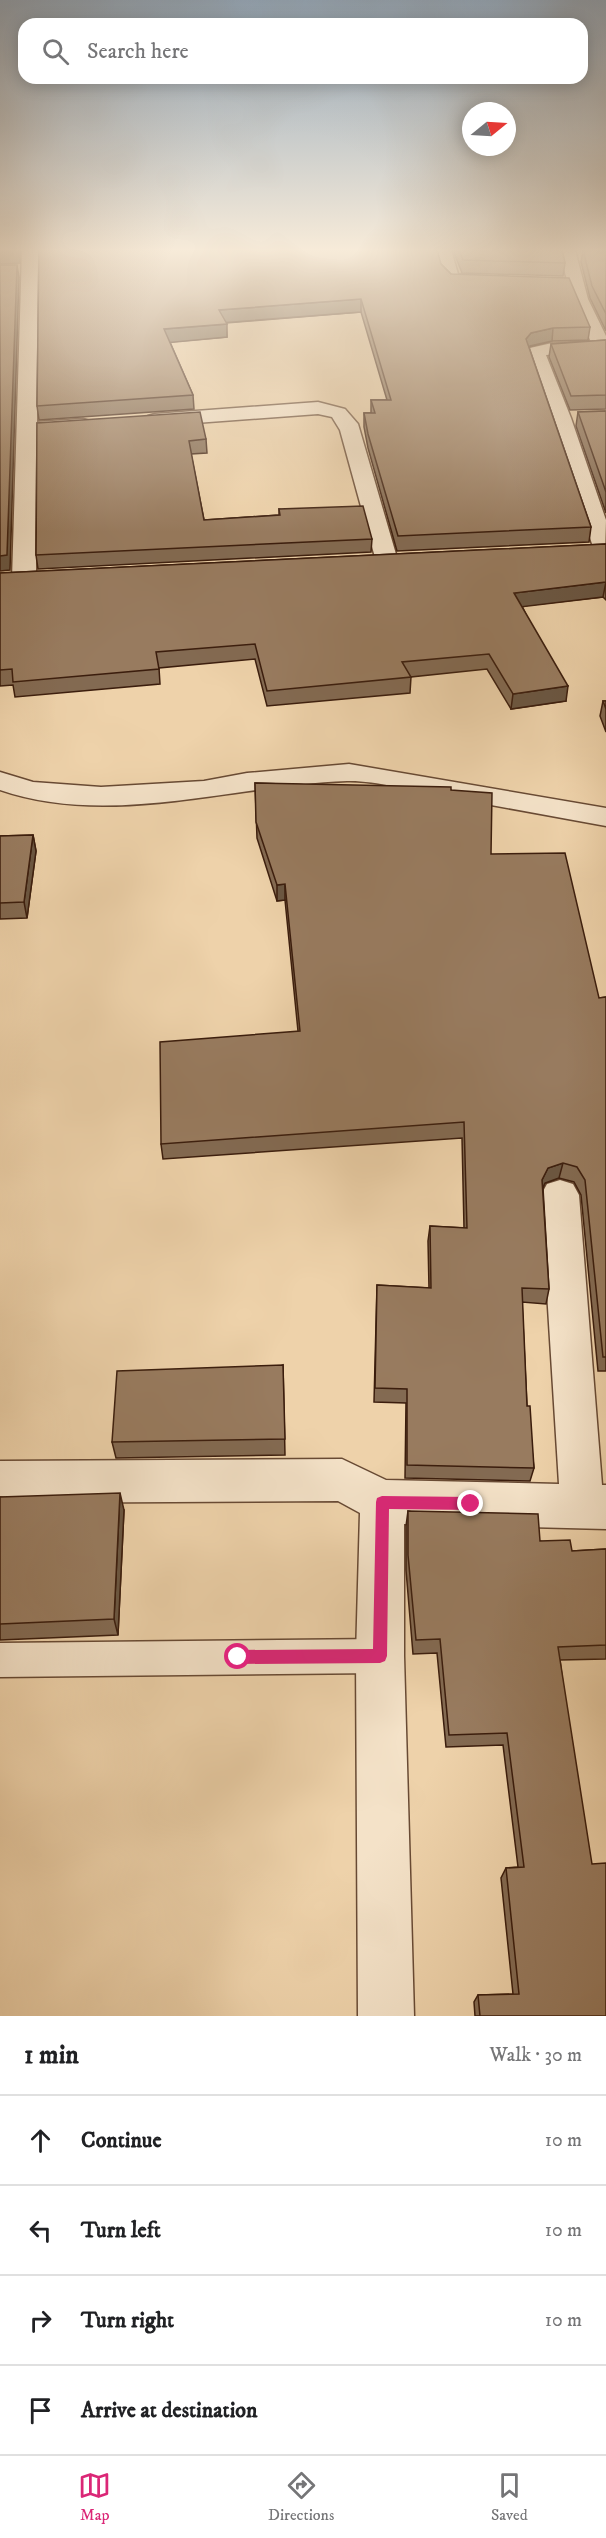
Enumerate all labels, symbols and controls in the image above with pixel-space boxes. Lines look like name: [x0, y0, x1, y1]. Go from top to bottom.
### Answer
search box: [18, 18, 588, 84]
icon: search: [39, 35, 72, 68]
text: Search here: [87, 38, 189, 65]
north arrow: [462, 102, 516, 156]
route end: [457, 1490, 483, 1516]
route start: [224, 1643, 250, 1669]
text: 1 min: [24, 2039, 79, 2072]
text: Walk · 30 m: [490, 2043, 582, 2068]
icon: ahead: [24, 2124, 57, 2157]
text: Continue: [81, 2127, 162, 2154]
text: 10 m: [545, 2128, 582, 2153]
icon: left: [24, 2214, 57, 2247]
text: Turn left: [81, 2217, 161, 2244]
text: 10 m: [545, 2218, 582, 2243]
icon: right: [24, 2304, 57, 2337]
text: Turn right: [81, 2307, 174, 2334]
text: 10 m: [545, 2308, 582, 2333]
icon: arrive: [24, 2394, 57, 2427]
text: Arrive at destination: [81, 2397, 258, 2424]
tab: Map: [78, 2469, 111, 2525]
tab: Directions: [268, 2469, 334, 2525]
tab: Saved: [491, 2469, 528, 2525]

